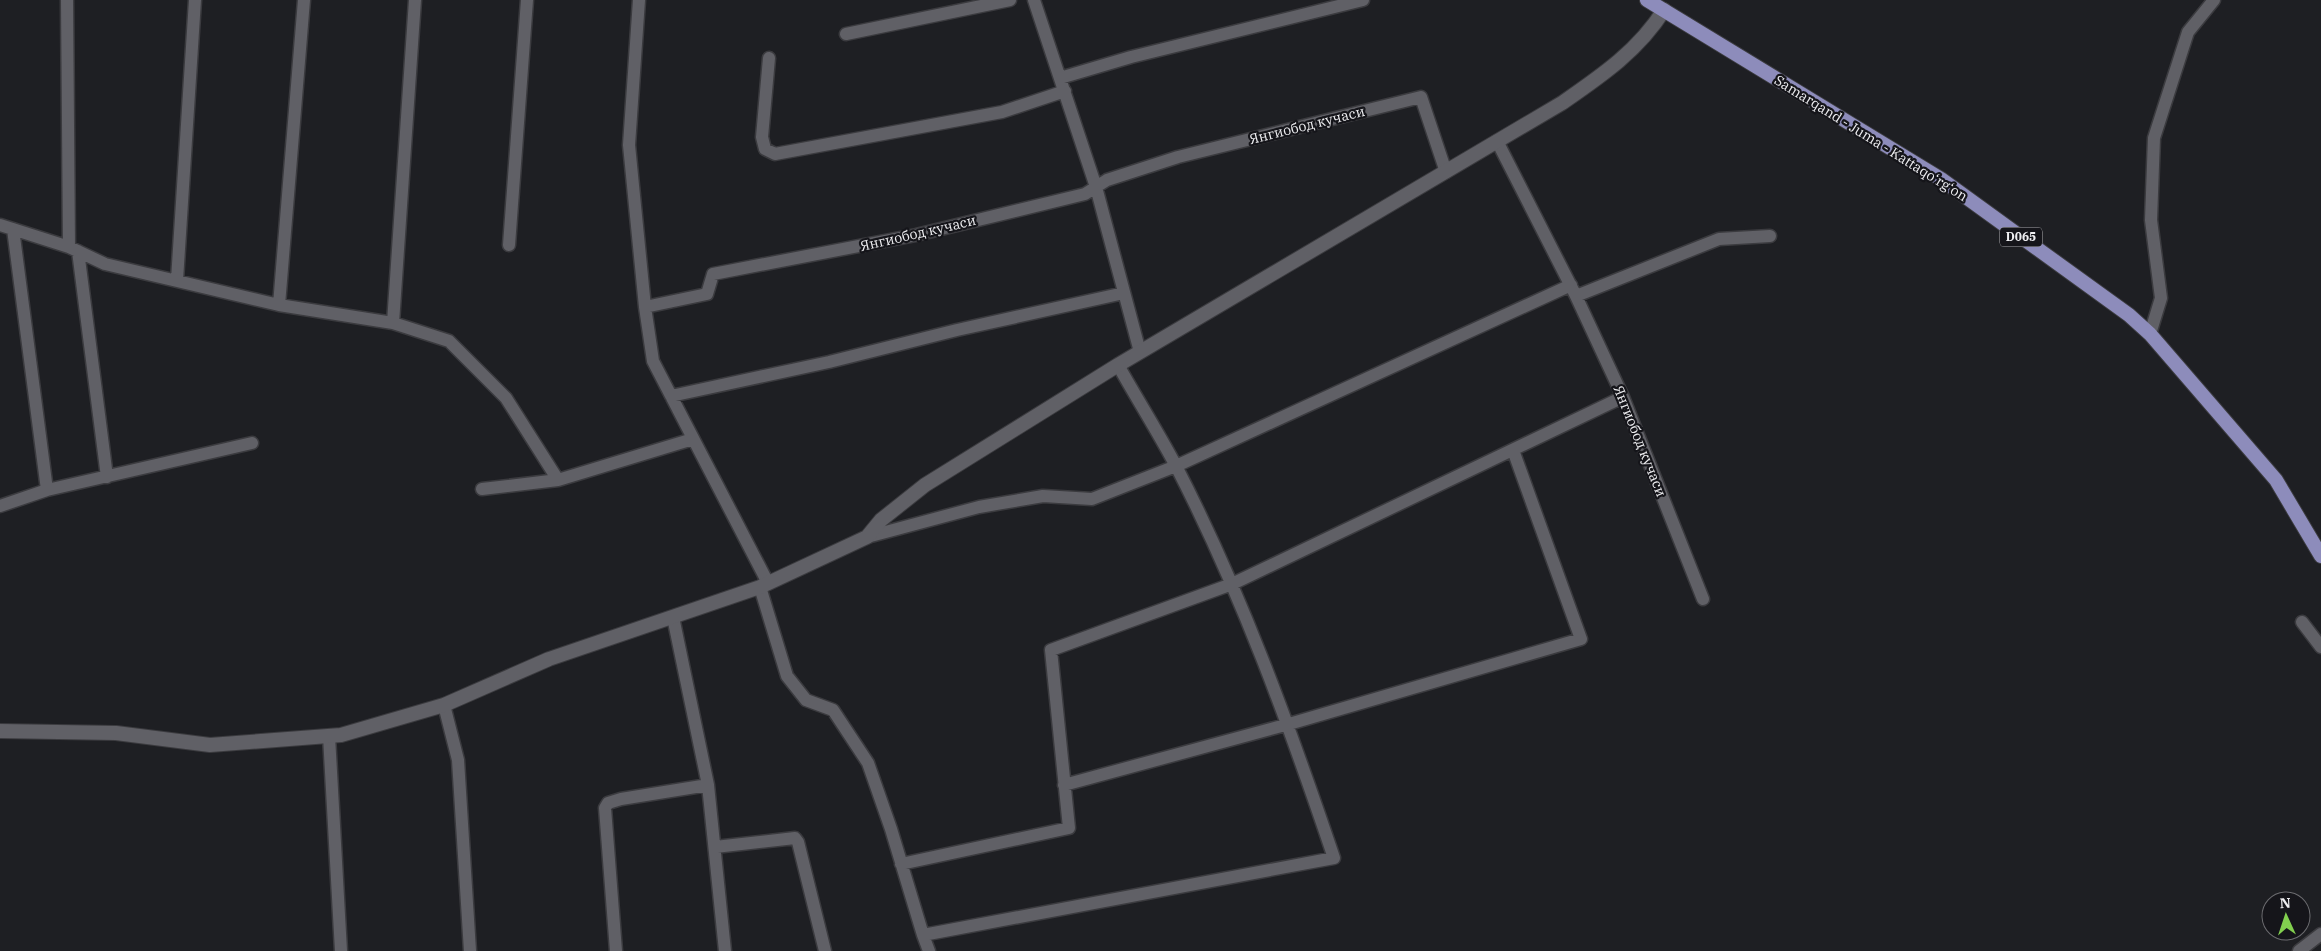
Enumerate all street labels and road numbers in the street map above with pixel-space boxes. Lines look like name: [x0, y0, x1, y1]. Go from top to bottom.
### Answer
street label: Samarqand - Juma - Kattaqo‘rg‘on: [1771, 71, 1971, 205]
street label: Янгиобод кучаси: [1247, 102, 1367, 148]
street label: Янгиобод кучаси: [858, 211, 978, 255]
road number: D065: [2000, 228, 2042, 246]
street label: Янгиобод кучаси: [1609, 383, 1671, 499]

